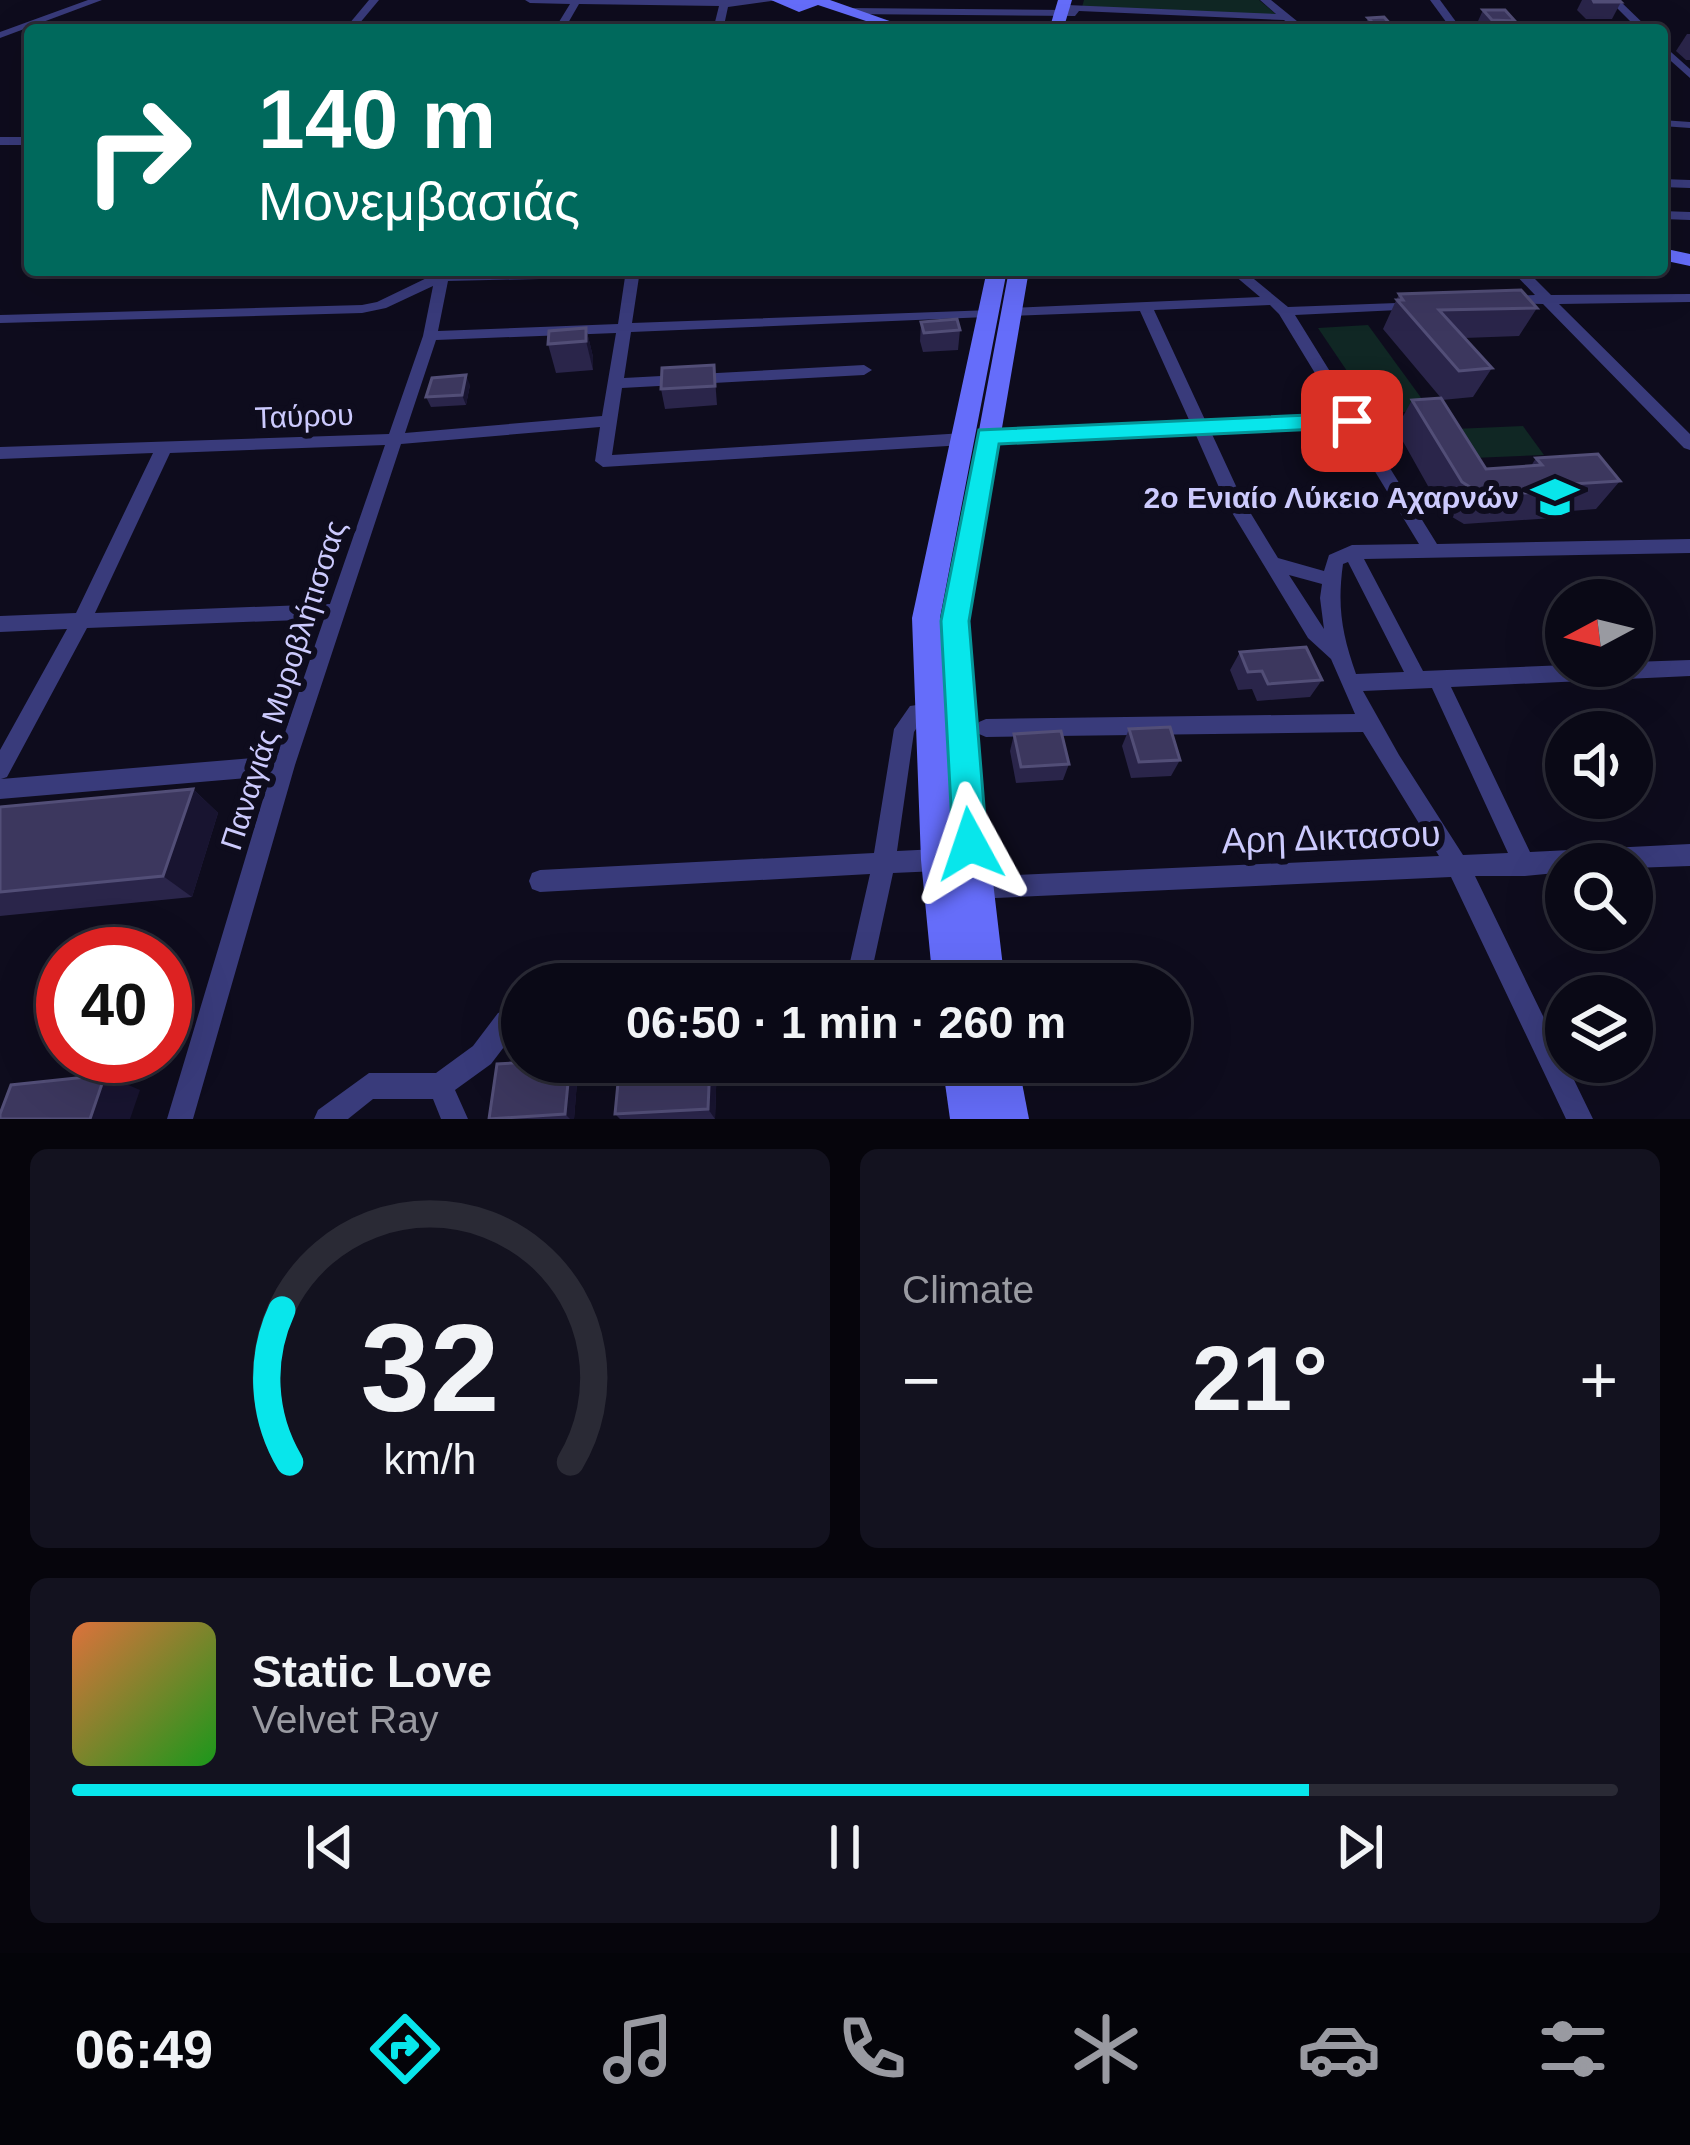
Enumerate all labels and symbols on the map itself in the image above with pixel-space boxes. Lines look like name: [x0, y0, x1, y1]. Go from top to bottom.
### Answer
pin: [1301, 370, 1403, 472]
street label: Ταύρου: [254, 398, 354, 434]
school or university icon: 2ο Ενιαίο Λύκειο Αχαρνών: [1530, 472, 1580, 522]
place label: 2ο Ενιαίο Λύκειο Αχαρνών: [1144, 481, 1519, 514]
street label: Παναγιάς Μυροβλήτισσας: [214, 516, 352, 854]
north arrow: [1545, 579, 1653, 687]
position arrow: [907, 781, 1033, 907]
street label: Αρη Δικτασου: [1221, 813, 1441, 861]
speed limit sign: 40: [36, 927, 192, 1083]

